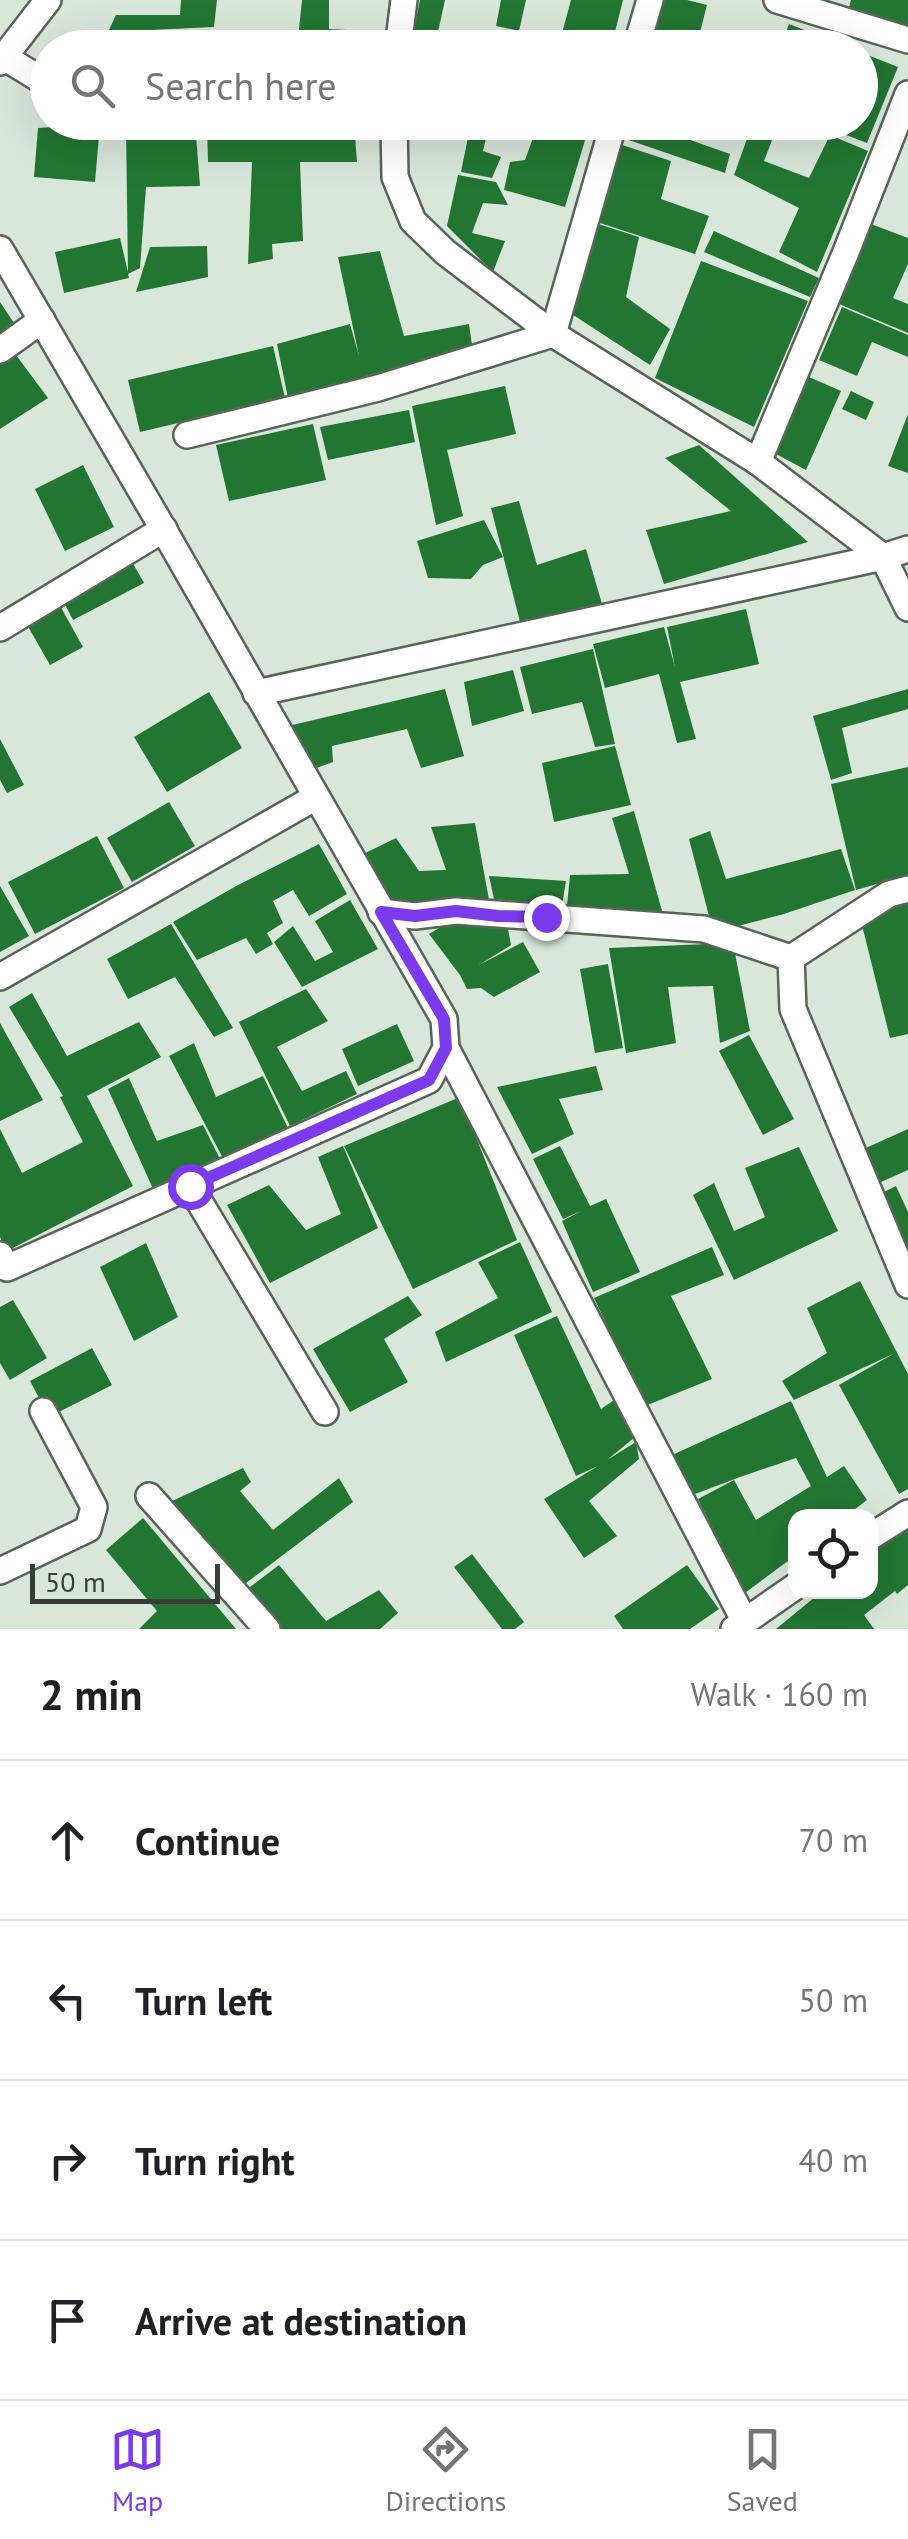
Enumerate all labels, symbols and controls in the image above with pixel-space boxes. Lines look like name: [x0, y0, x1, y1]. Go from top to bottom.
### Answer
search box: [30, 30, 878, 140]
icon: search: [65, 58, 120, 113]
text: Search here: [145, 61, 337, 110]
route end: [524, 895, 570, 941]
route start: [168, 1164, 214, 1210]
map controls: [788, 1509, 878, 1599]
button: locate: [788, 1509, 878, 1599]
scale bar: [30, 1559, 220, 1604]
text: 50 m: [45, 1563, 106, 1600]
text: 2 min: [40, 1667, 142, 1722]
text: Walk · 160 m: [691, 1673, 868, 1715]
icon: ahead: [40, 1813, 95, 1868]
text: Continue: [135, 1816, 280, 1865]
text: 70 m: [799, 1819, 868, 1861]
icon: left: [40, 1973, 95, 2028]
text: Turn left: [135, 1976, 272, 2025]
text: 50 m: [799, 1979, 868, 2021]
icon: right: [40, 2133, 95, 2188]
text: Turn right: [135, 2136, 295, 2185]
text: 40 m: [799, 2139, 868, 2181]
icon: arrive: [40, 2293, 95, 2348]
text: Arrive at destination: [135, 2296, 467, 2345]
tab: Map: [110, 2422, 165, 2519]
tab: Directions: [385, 2422, 506, 2519]
tab: Saved: [727, 2422, 798, 2519]

